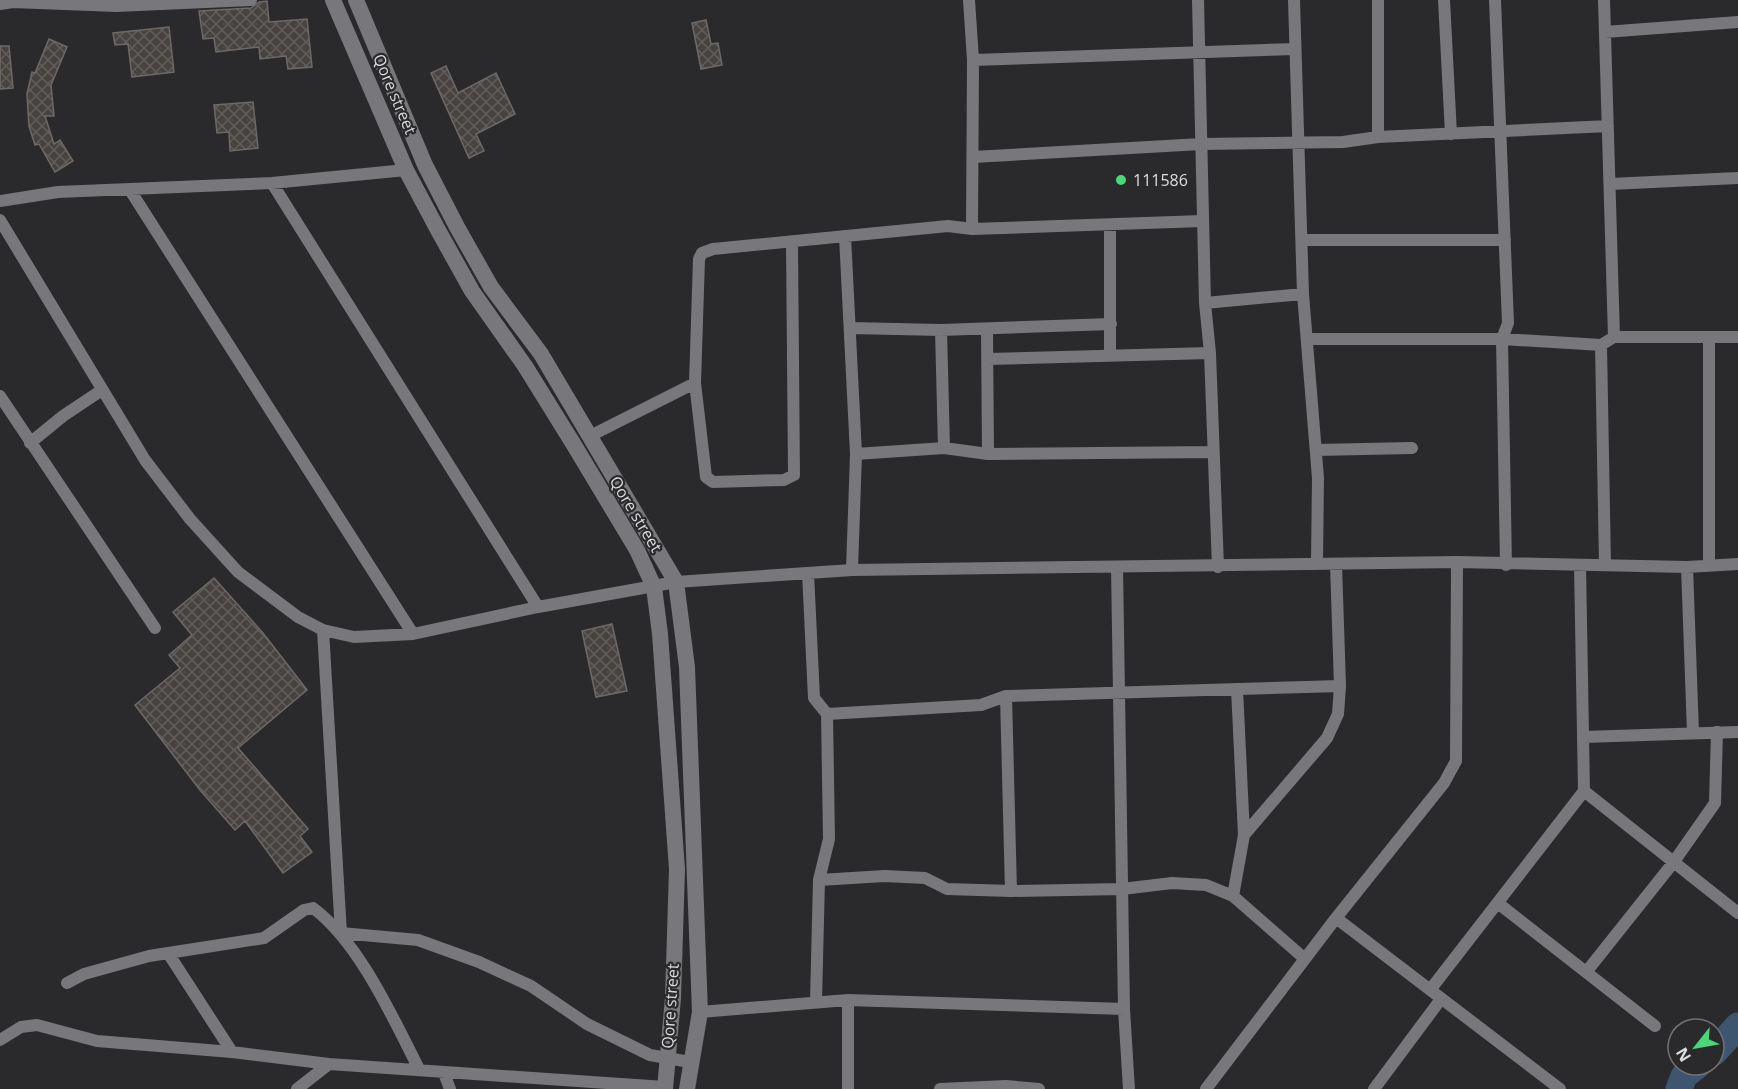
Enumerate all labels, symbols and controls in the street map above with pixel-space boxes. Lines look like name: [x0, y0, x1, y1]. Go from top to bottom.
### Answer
street label: Qore street: [368, 50, 422, 138]
place label: 111586: [1133, 169, 1188, 191]
marker: 111586: [1114, 173, 1128, 187]
street label: Qore street: [605, 472, 668, 556]
street label: Qore street: [656, 962, 684, 1049]
north arrow: [1666, 1017, 1726, 1077]
text: N: [1670, 1043, 1696, 1066]

